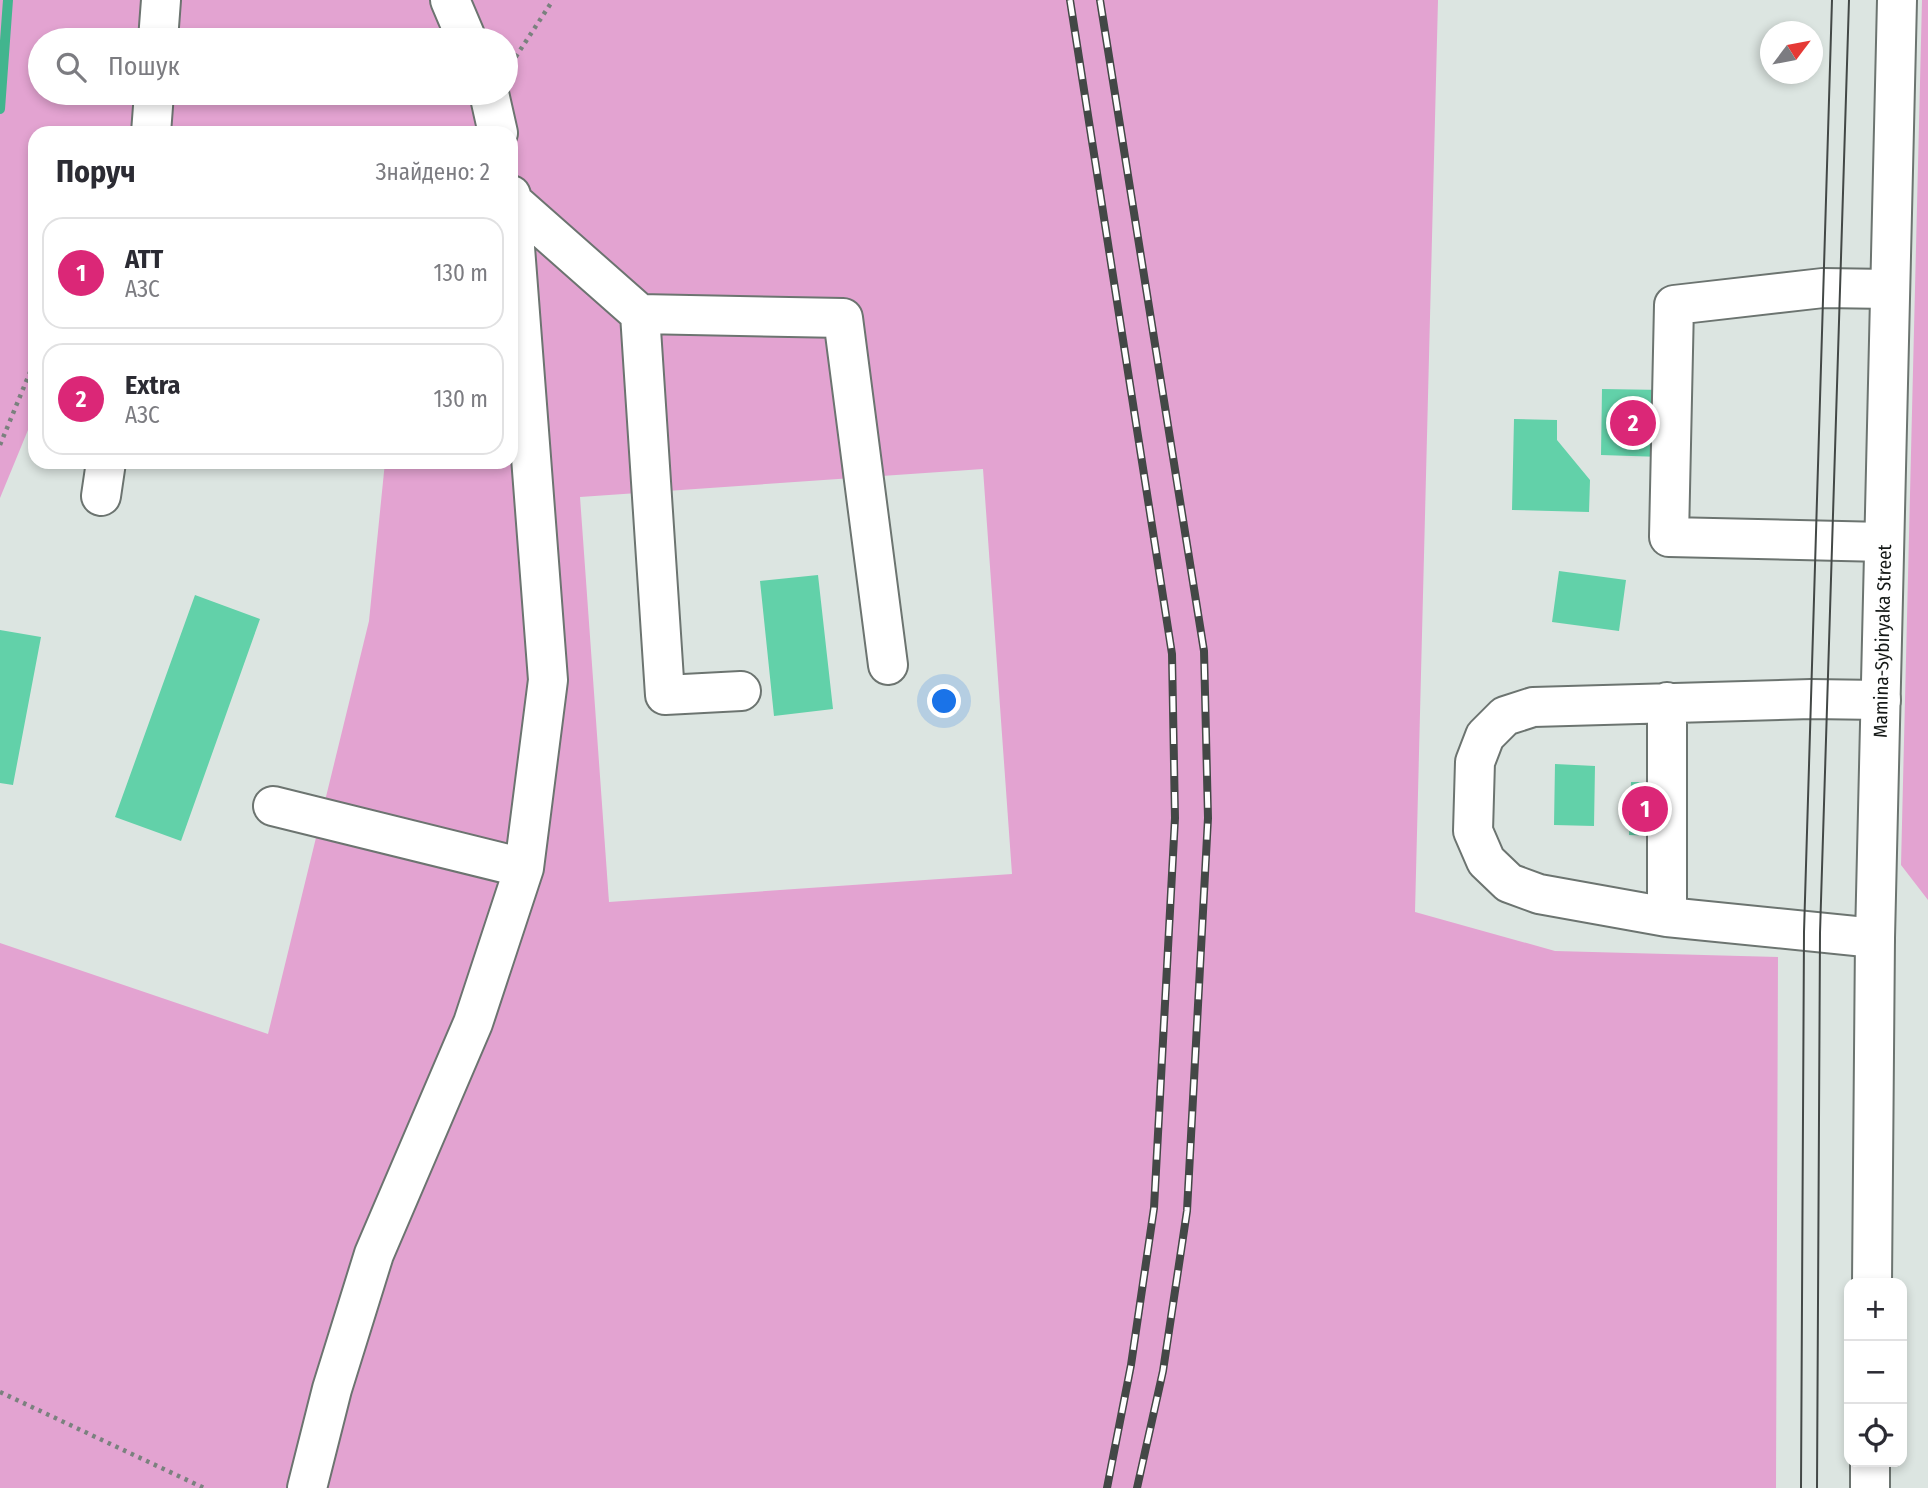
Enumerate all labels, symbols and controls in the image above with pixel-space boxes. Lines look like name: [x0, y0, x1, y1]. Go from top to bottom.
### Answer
north arrow: [1760, 21, 1823, 84]
search box: [28, 28, 518, 105]
icon: search: [52, 48, 90, 86]
text: Пошук: [108, 51, 180, 82]
text: Поруч: [56, 154, 135, 190]
text: Знайдено: 2: [376, 158, 490, 186]
text: ATT: [125, 244, 163, 275]
text: 1: [76, 259, 86, 287]
text: 130 m: [434, 259, 488, 287]
text: АЗС: [125, 275, 160, 303]
text: Extra: [125, 370, 180, 401]
text: 2: [76, 385, 86, 413]
text: 130 m: [434, 385, 488, 413]
pin: 2: [1610, 397, 1656, 449]
text: АЗС: [125, 401, 160, 429]
street label: Mamina-Sybiryaka Street: [1868, 543, 1896, 738]
your location: [927, 684, 961, 718]
pin: 1: [1622, 783, 1668, 835]
map controls: [1844, 1278, 1907, 1467]
button: +: [1844, 1278, 1907, 1341]
button: −: [1844, 1341, 1907, 1404]
button: locate: [1844, 1404, 1907, 1467]

